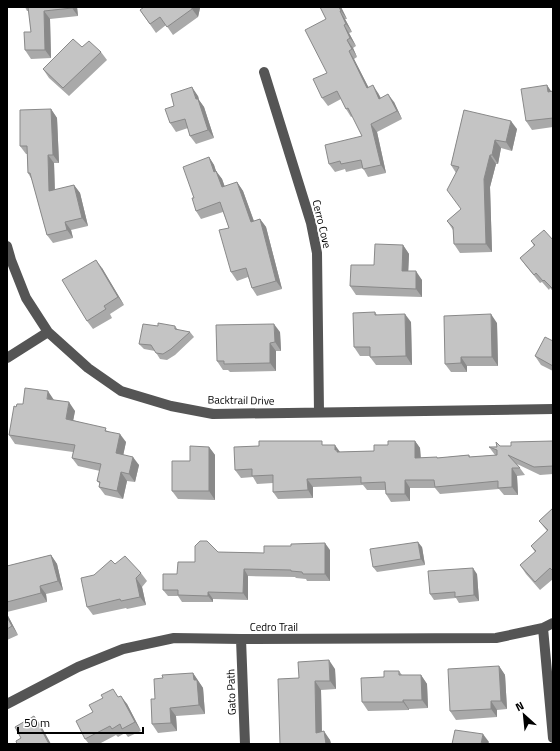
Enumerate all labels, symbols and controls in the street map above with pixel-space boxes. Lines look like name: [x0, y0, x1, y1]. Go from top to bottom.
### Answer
street label: Cerro Cove: [309, 198, 335, 250]
street label: Backtrail Drive: [207, 391, 275, 409]
street label: Cedro Trail: [250, 619, 298, 635]
street label: Gato Path: [222, 669, 240, 715]
north arrow: [504, 695, 544, 735]
text: N: [512, 697, 526, 715]
scale bar: [18, 709, 143, 735]
text: 50 m: [24, 713, 50, 732]

